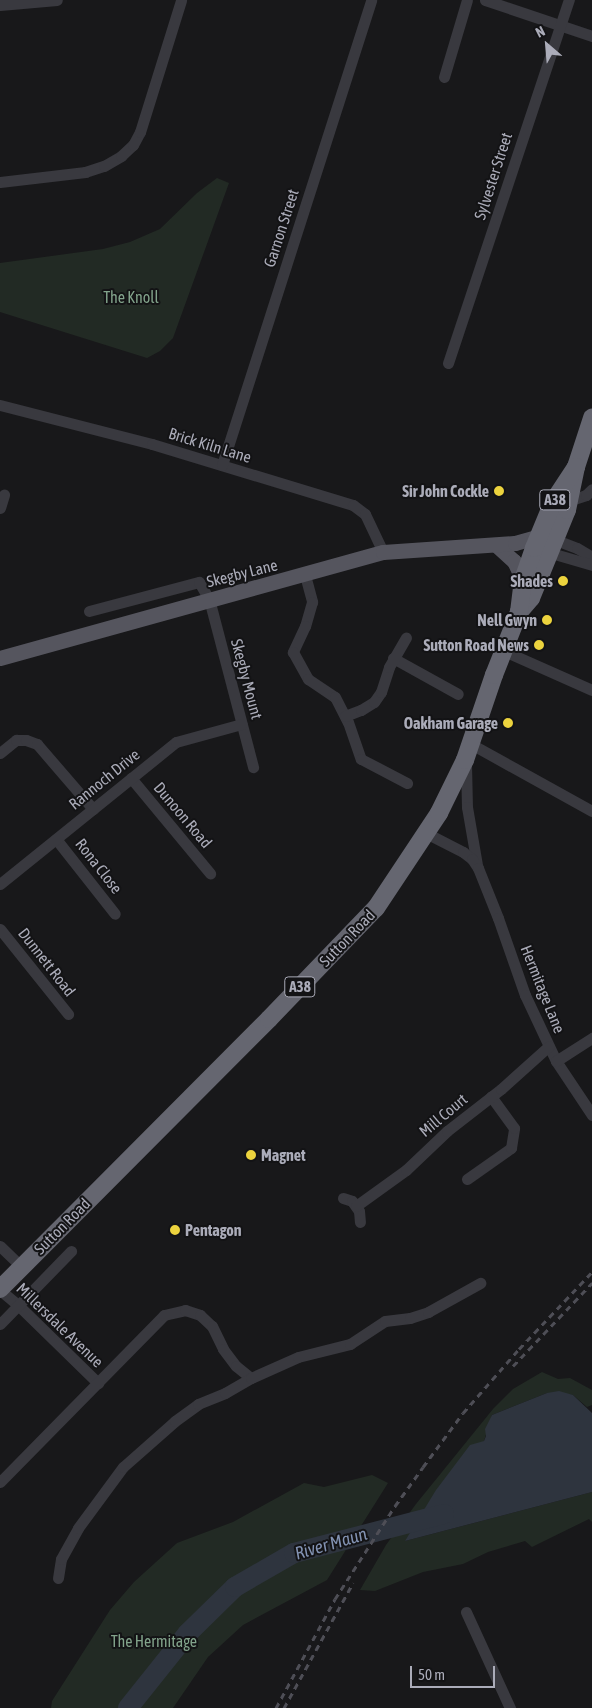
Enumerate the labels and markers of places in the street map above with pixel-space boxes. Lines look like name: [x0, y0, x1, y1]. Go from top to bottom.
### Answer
place label: Sir John Cockle: [402, 481, 489, 501]
marker: Sir John Cockle: [493, 485, 505, 497]
place label: Shades: [511, 571, 553, 591]
marker: Shades: [557, 575, 569, 587]
place label: Nell Gwyn: [477, 610, 537, 630]
marker: Nell Gwyn: [541, 614, 553, 626]
place label: Sutton Road News: [424, 635, 529, 655]
marker: Sutton Road News: [533, 639, 545, 651]
place label: Oakham Garage: [404, 713, 498, 733]
marker: Oakham Garage: [502, 717, 514, 729]
place label: Magnet: [261, 1145, 306, 1165]
marker: Magnet: [245, 1149, 257, 1161]
place label: Pentagon: [185, 1220, 242, 1240]
marker: Pentagon: [169, 1224, 181, 1236]

